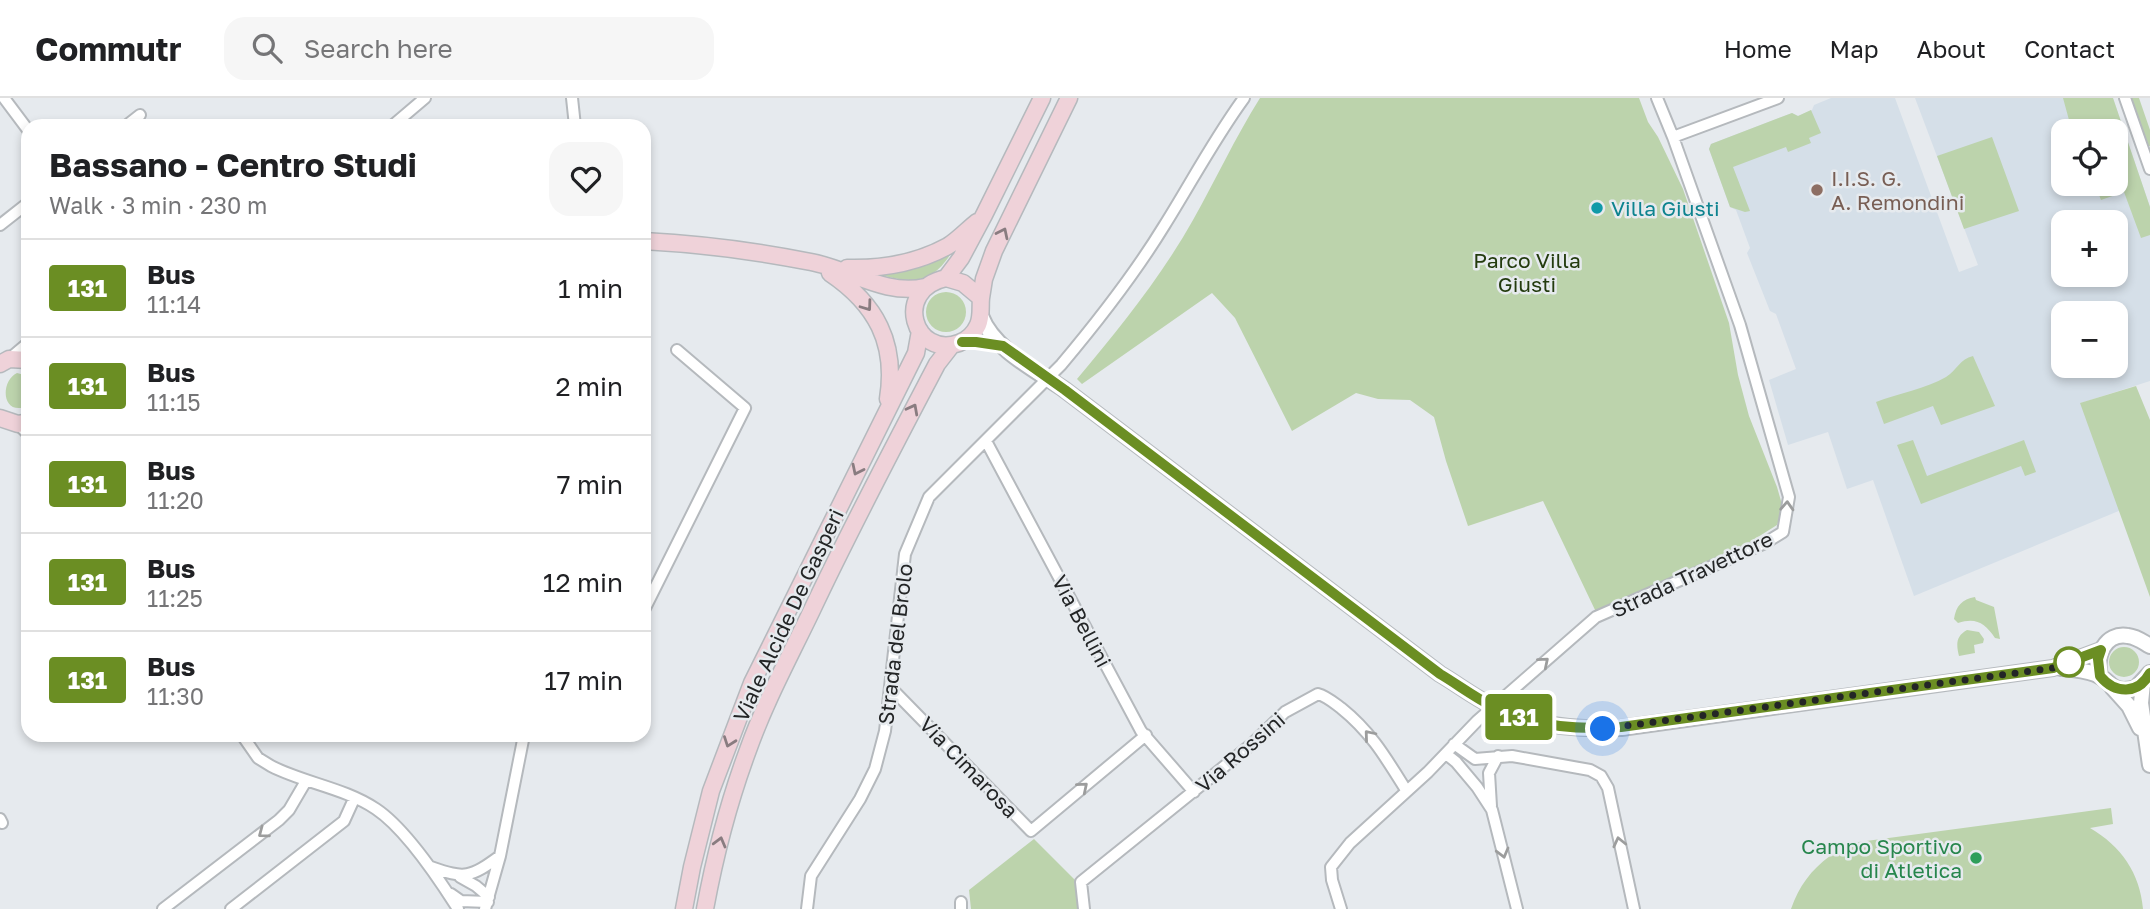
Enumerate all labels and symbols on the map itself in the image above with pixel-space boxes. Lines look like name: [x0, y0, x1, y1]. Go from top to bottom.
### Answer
place label: I.I.S. G. A. Remondini: [1831, 165, 1964, 215]
marker: I.I.S. G. A. Remondini: [1809, 182, 1825, 198]
place label: Villa Giusti: [1611, 195, 1720, 221]
marker: Villa Giusti: [1589, 200, 1605, 216]
one-way arrow: [994, 228, 1008, 241]
park label: Parco Villa Giusti: [1473, 247, 1581, 297]
one-way arrow: [859, 298, 871, 311]
one-way arrow: [905, 404, 919, 416]
one-way arrow: [851, 463, 865, 475]
one-way arrow: [1780, 500, 1795, 511]
street label: Viale Alcide De Gasperi: [727, 504, 849, 726]
street label: Strada Travettore: [1607, 525, 1777, 623]
street label: Strada del Brolo: [872, 562, 918, 726]
street label: Via Bellini: [1047, 570, 1117, 672]
unlabelled marker: [2054, 647, 2084, 677]
one-way arrow: [1536, 658, 1549, 670]
line badge: 131: [1479, 694, 1559, 740]
street label: Via Rossini: [1190, 706, 1290, 798]
street label: Via Cimarosa: [914, 711, 1024, 823]
your location: [1585, 711, 1620, 746]
one-way arrow: [1365, 730, 1377, 743]
one-way arrow: [723, 736, 737, 748]
one-way arrow: [1075, 783, 1088, 795]
one-way arrow: [258, 824, 271, 837]
place label: Campo Sportivo di Atletica: [1801, 833, 1962, 883]
one-way arrow: [712, 837, 726, 849]
one-way arrow: [1613, 837, 1627, 849]
one-way arrow: [1495, 847, 1510, 859]
marker: Campo Sportivo di Atletica: [1968, 850, 1984, 866]

